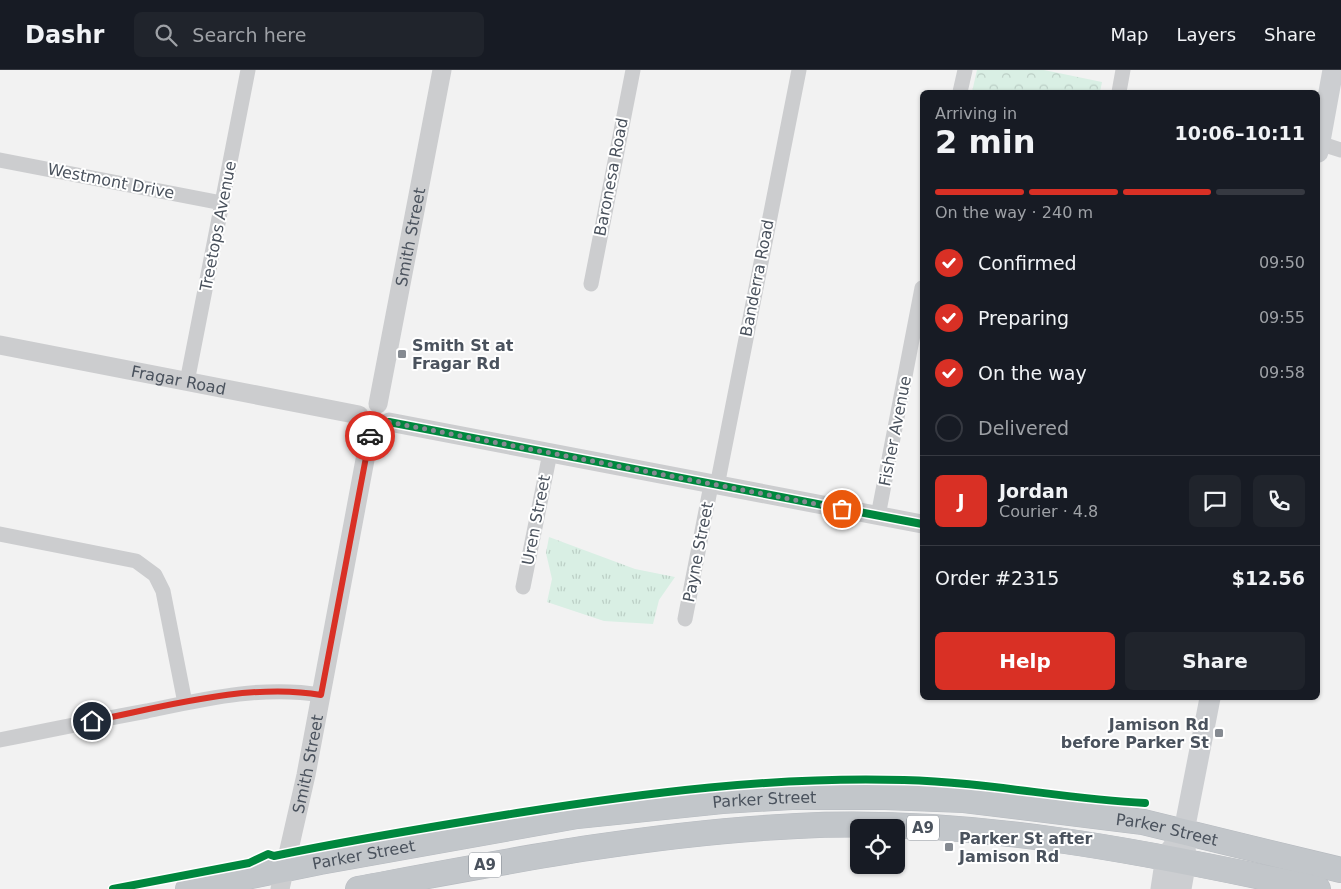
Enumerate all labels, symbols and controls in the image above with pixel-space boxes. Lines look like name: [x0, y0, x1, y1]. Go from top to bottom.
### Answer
search box: [134, 12, 484, 57]
text: Dashr: [25, 21, 104, 49]
icon: search: [152, 21, 180, 49]
text: Search here: [192, 24, 306, 46]
text: Map: [1110, 24, 1148, 45]
text: Layers: [1176, 24, 1236, 45]
text: Share: [1264, 24, 1316, 45]
text: Arriving in: [935, 104, 1017, 123]
street label: Baronesa Road: [590, 116, 632, 238]
text: 10:06–10:11: [1175, 122, 1305, 144]
text: 2 min: [935, 123, 1036, 161]
street label: Westmont Drive: [46, 159, 176, 203]
street label: Treetops Avenue: [196, 159, 240, 294]
street label: Smith Street: [391, 186, 429, 288]
text: On the way · 240 m: [935, 203, 1093, 222]
street label: Banderra Road: [736, 218, 778, 338]
icon: check: [935, 249, 963, 277]
text: Confirmed: [978, 252, 1077, 274]
text: 09:50: [1259, 253, 1305, 272]
icon: check: [935, 304, 963, 332]
text: Preparing: [978, 307, 1069, 329]
text: 09:55: [1259, 308, 1305, 327]
place label: Smith St at Fragar Rd: [412, 336, 514, 373]
marker: Smith St at Fragar Rd: [396, 348, 408, 360]
icon: check: [935, 359, 963, 387]
street label: Fragar Road: [130, 361, 228, 398]
text: On the way: [978, 362, 1087, 384]
text: 09:58: [1259, 363, 1305, 382]
street label: Fisher Avenue: [875, 374, 915, 488]
courier: [345, 411, 395, 461]
text: Delivered: [978, 417, 1069, 439]
icon: car: [356, 422, 384, 450]
street label: Uren Street: [518, 473, 554, 567]
button: chat: [1189, 475, 1241, 527]
button: phone: [1253, 475, 1305, 527]
text: Jordan: [999, 480, 1068, 502]
pin: [821, 488, 863, 530]
text: J: [957, 490, 965, 512]
icon: bag: [828, 495, 856, 523]
street label: Payne Street: [679, 500, 717, 604]
text: Courier · 4.8: [999, 502, 1098, 521]
text: Order #2315: [935, 567, 1059, 589]
text: $12.56: [1232, 567, 1305, 589]
button: Help: [935, 632, 1115, 690]
button: Share: [1125, 632, 1305, 690]
pin: [71, 700, 113, 742]
icon: home: [78, 707, 106, 735]
street label: Smith Street: [288, 713, 327, 815]
place label: Jamison Rd before Parker St: [1061, 715, 1209, 752]
marker: Jamison Rd before Parker St: [1213, 727, 1225, 739]
street label: Parker Street: [711, 788, 816, 811]
street label: Parker Street: [1115, 809, 1220, 849]
road number: A9: [907, 816, 939, 840]
map controls: [850, 819, 905, 874]
button: locate: [850, 819, 905, 874]
place label: Parker St after Jamison Rd: [958, 829, 1093, 866]
street label: Parker Street: [310, 836, 417, 873]
marker: Parker St after Jamison Rd: [943, 841, 955, 853]
road number: A9: [469, 852, 501, 878]

